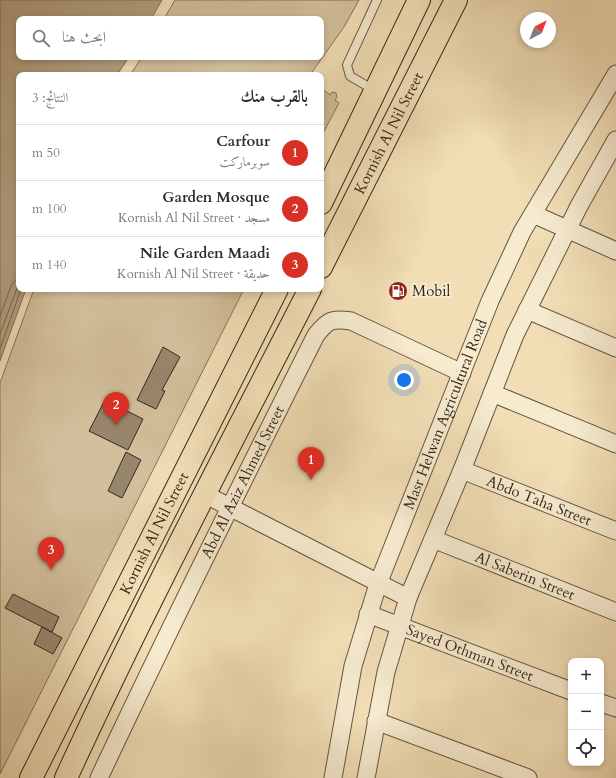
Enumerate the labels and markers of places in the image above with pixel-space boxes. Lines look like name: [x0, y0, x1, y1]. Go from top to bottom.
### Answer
fuel station icon: Mobil: [387, 280, 409, 302]
place label: Mobil: [412, 281, 451, 301]
pin: 2: [103, 392, 129, 425]
pin: 1: [298, 447, 324, 480]
pin: 3: [38, 537, 64, 570]

